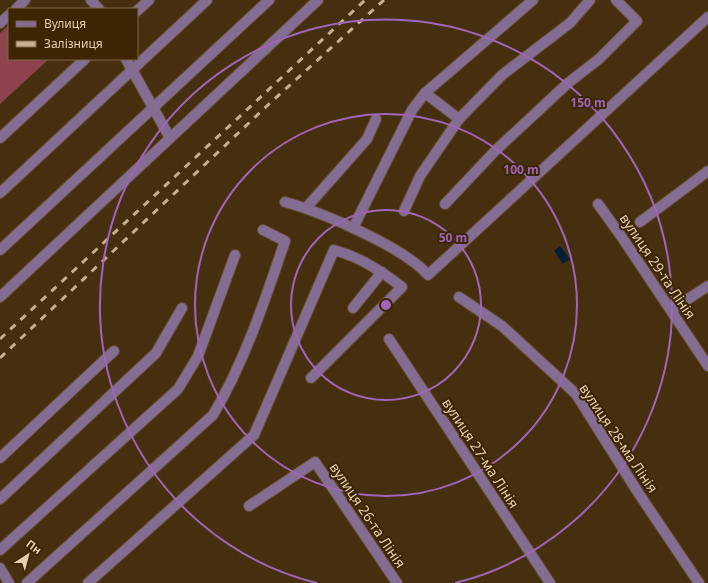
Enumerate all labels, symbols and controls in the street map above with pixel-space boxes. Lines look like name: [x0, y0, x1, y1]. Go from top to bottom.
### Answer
legend: [8, 8, 138, 60]
text: Вулиця: [44, 15, 86, 32]
text: Залізниця: [44, 35, 103, 52]
text: 150 m: [570, 94, 606, 111]
text: 100 m: [503, 161, 539, 178]
street label: вулиця 29-та Лінія: [616, 210, 700, 322]
text: 50 m: [439, 229, 467, 246]
centre of rings: [379, 298, 393, 312]
street label: вулиця 28-ма Лінія: [575, 380, 663, 496]
street label: вулиця 27-ма Лінія: [438, 394, 524, 512]
street label: вулиця 26-та Лінія: [326, 459, 410, 571]
north arrow: [8, 535, 48, 575]
text: Пн: [23, 536, 45, 557]

